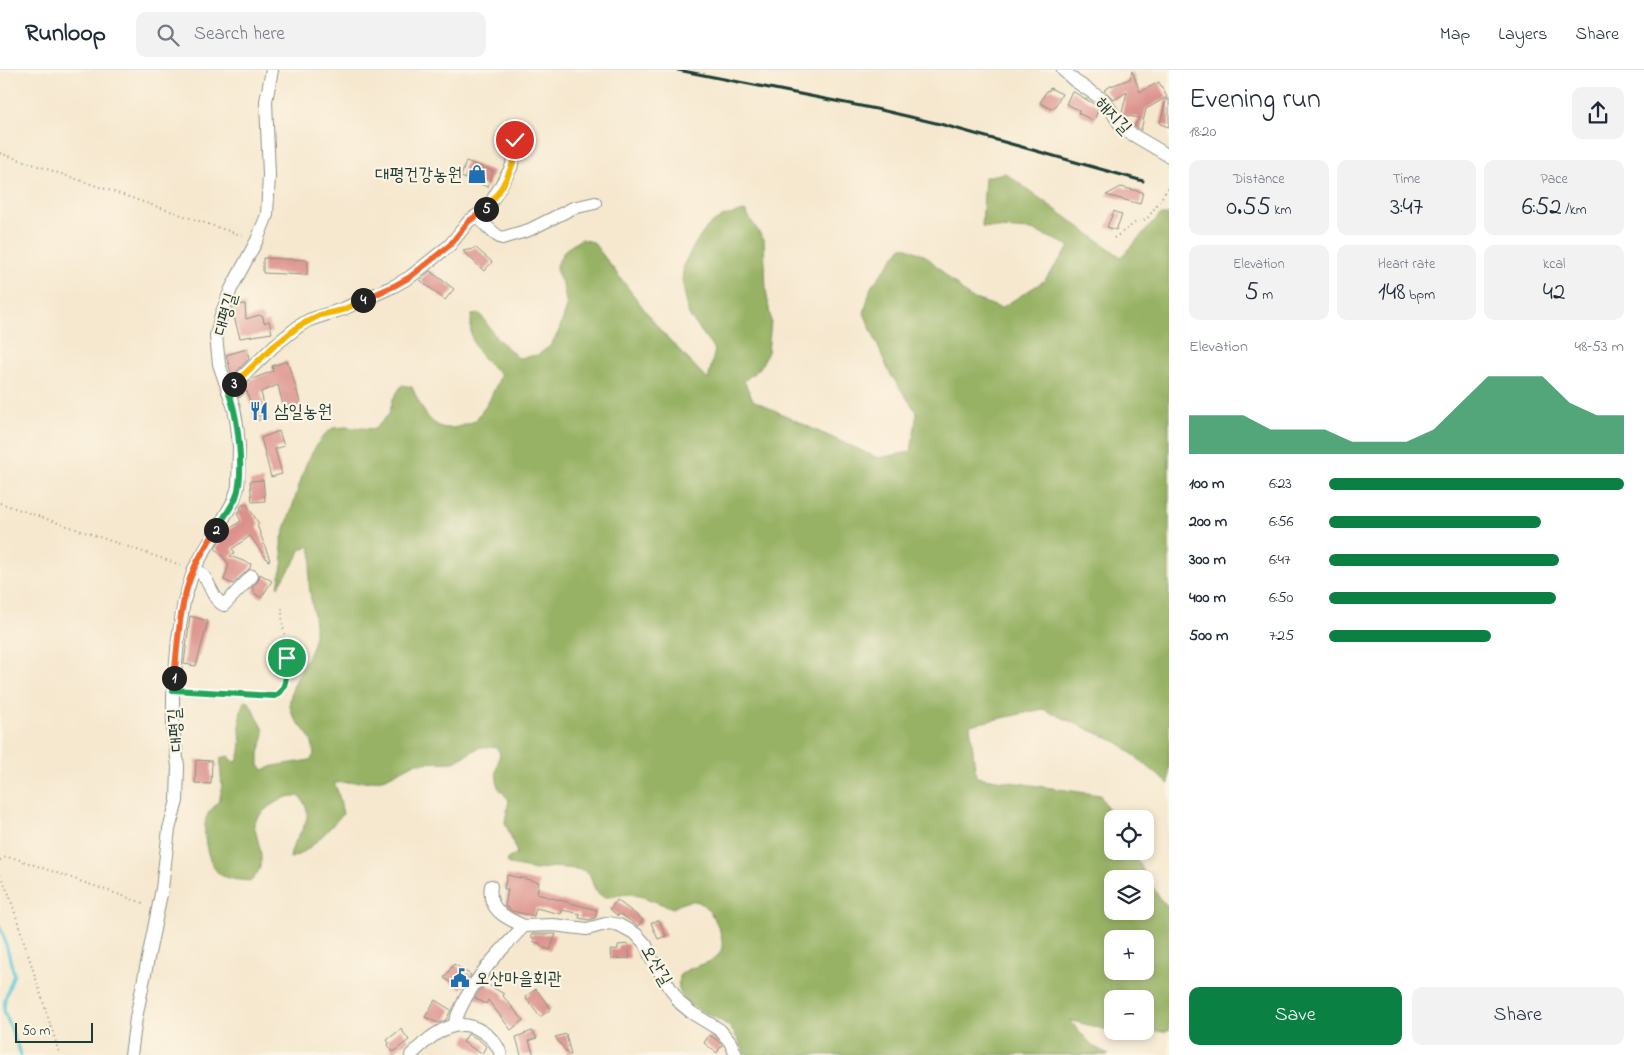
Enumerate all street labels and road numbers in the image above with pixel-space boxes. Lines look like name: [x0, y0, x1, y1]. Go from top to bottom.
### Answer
street label: 해지길: [1088, 92, 1137, 141]
street label: 대평길: [208, 290, 246, 339]
street label: 대평길: [162, 707, 191, 752]
street label: 오산길: [633, 941, 678, 992]

